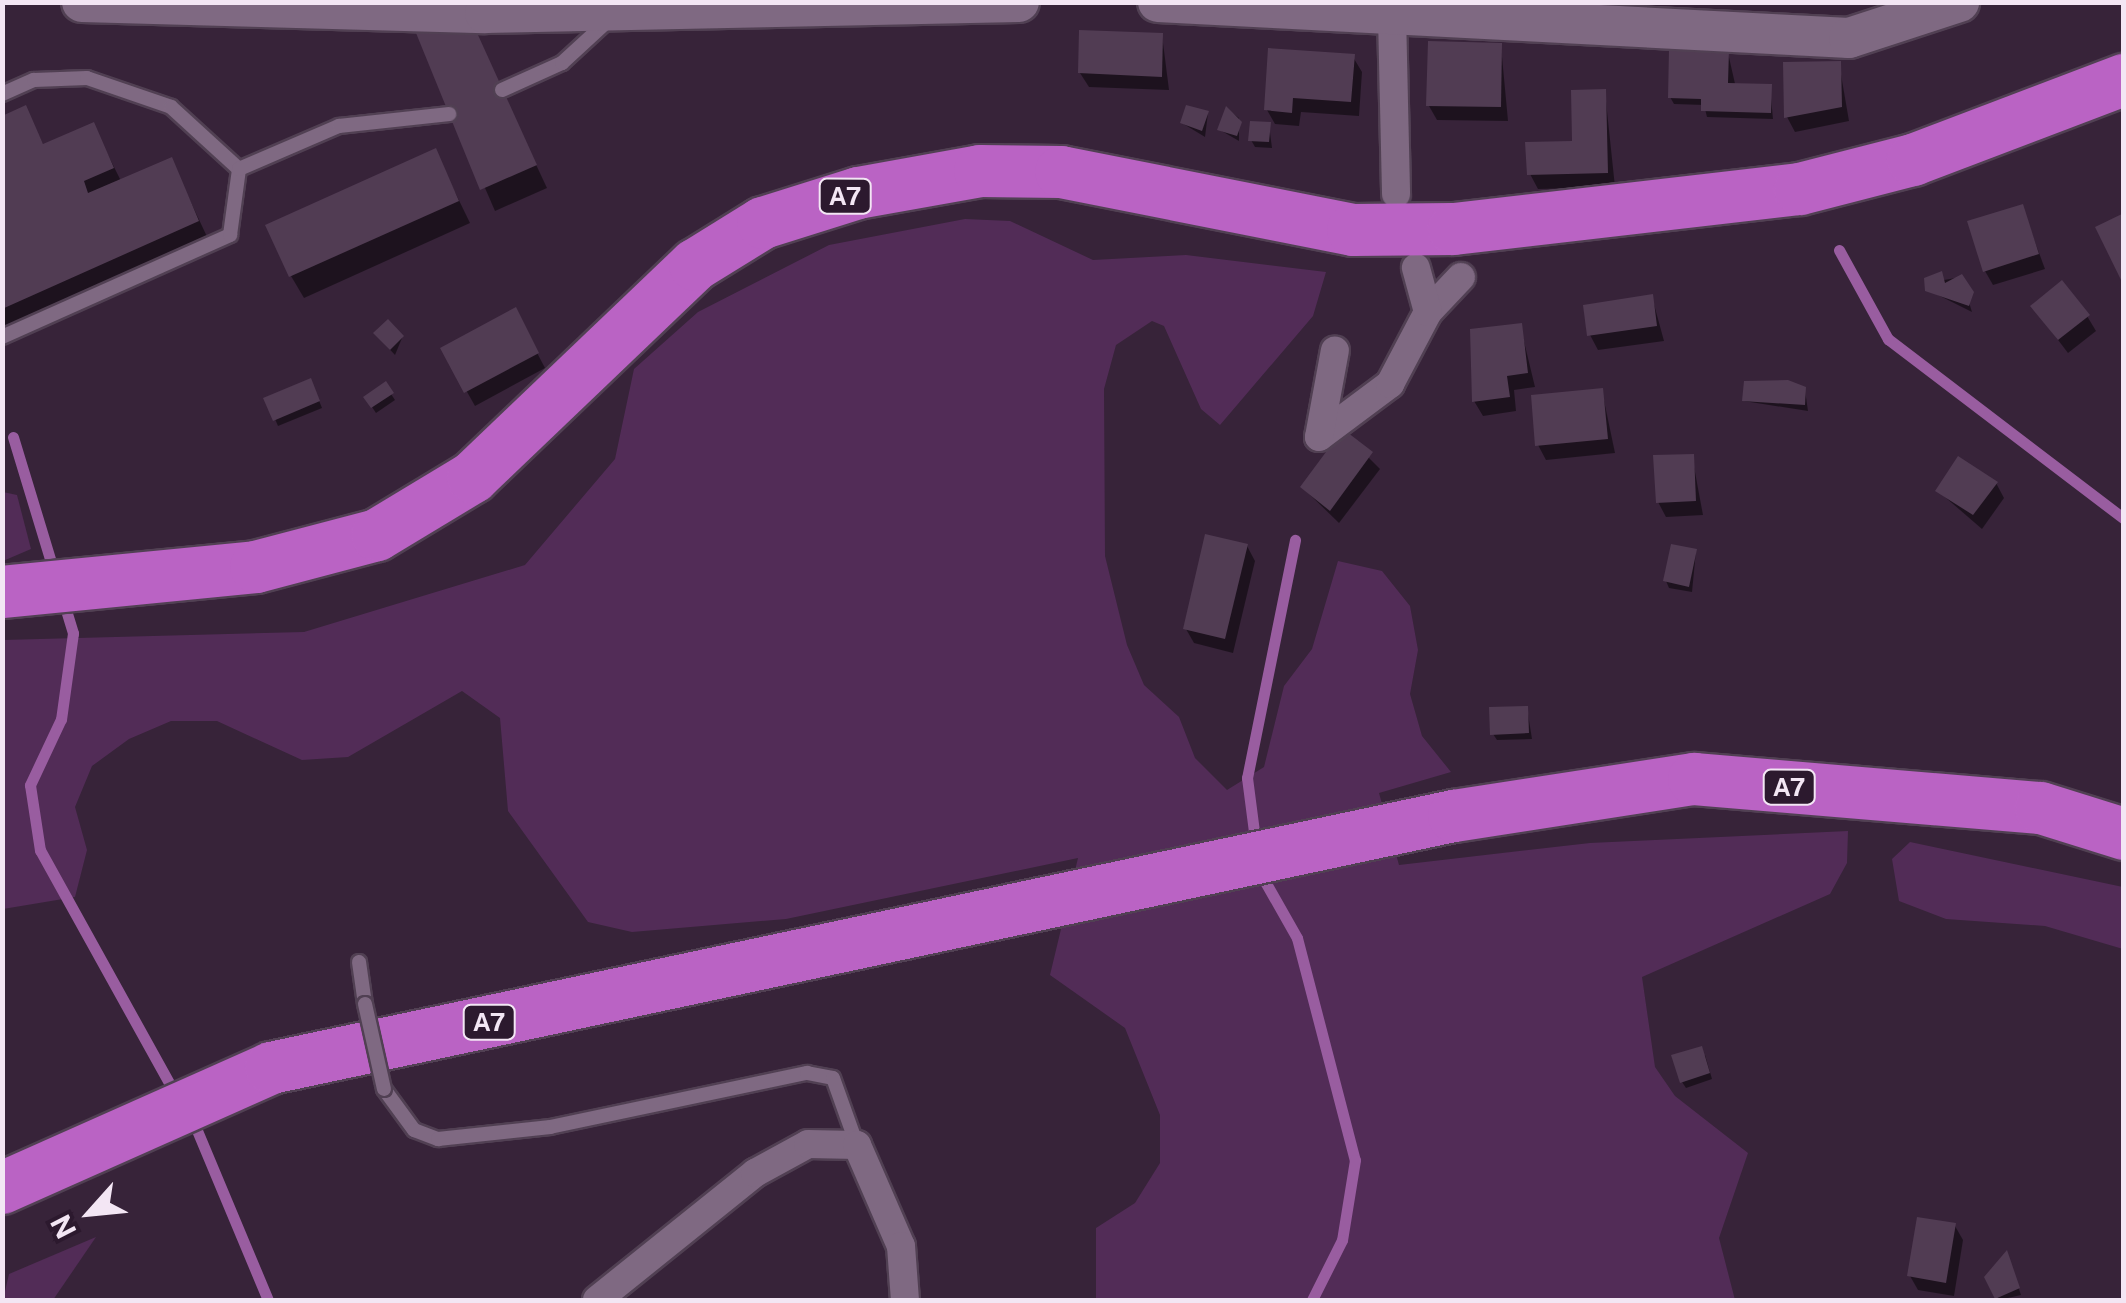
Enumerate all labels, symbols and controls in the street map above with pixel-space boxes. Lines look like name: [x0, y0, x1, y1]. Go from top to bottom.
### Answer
road number: A7: [818, 176, 872, 216]
road number: A7: [1762, 767, 1816, 807]
road number: A7: [462, 1002, 516, 1042]
north arrow: [40, 1163, 140, 1263]
text: N: [43, 1210, 82, 1244]

